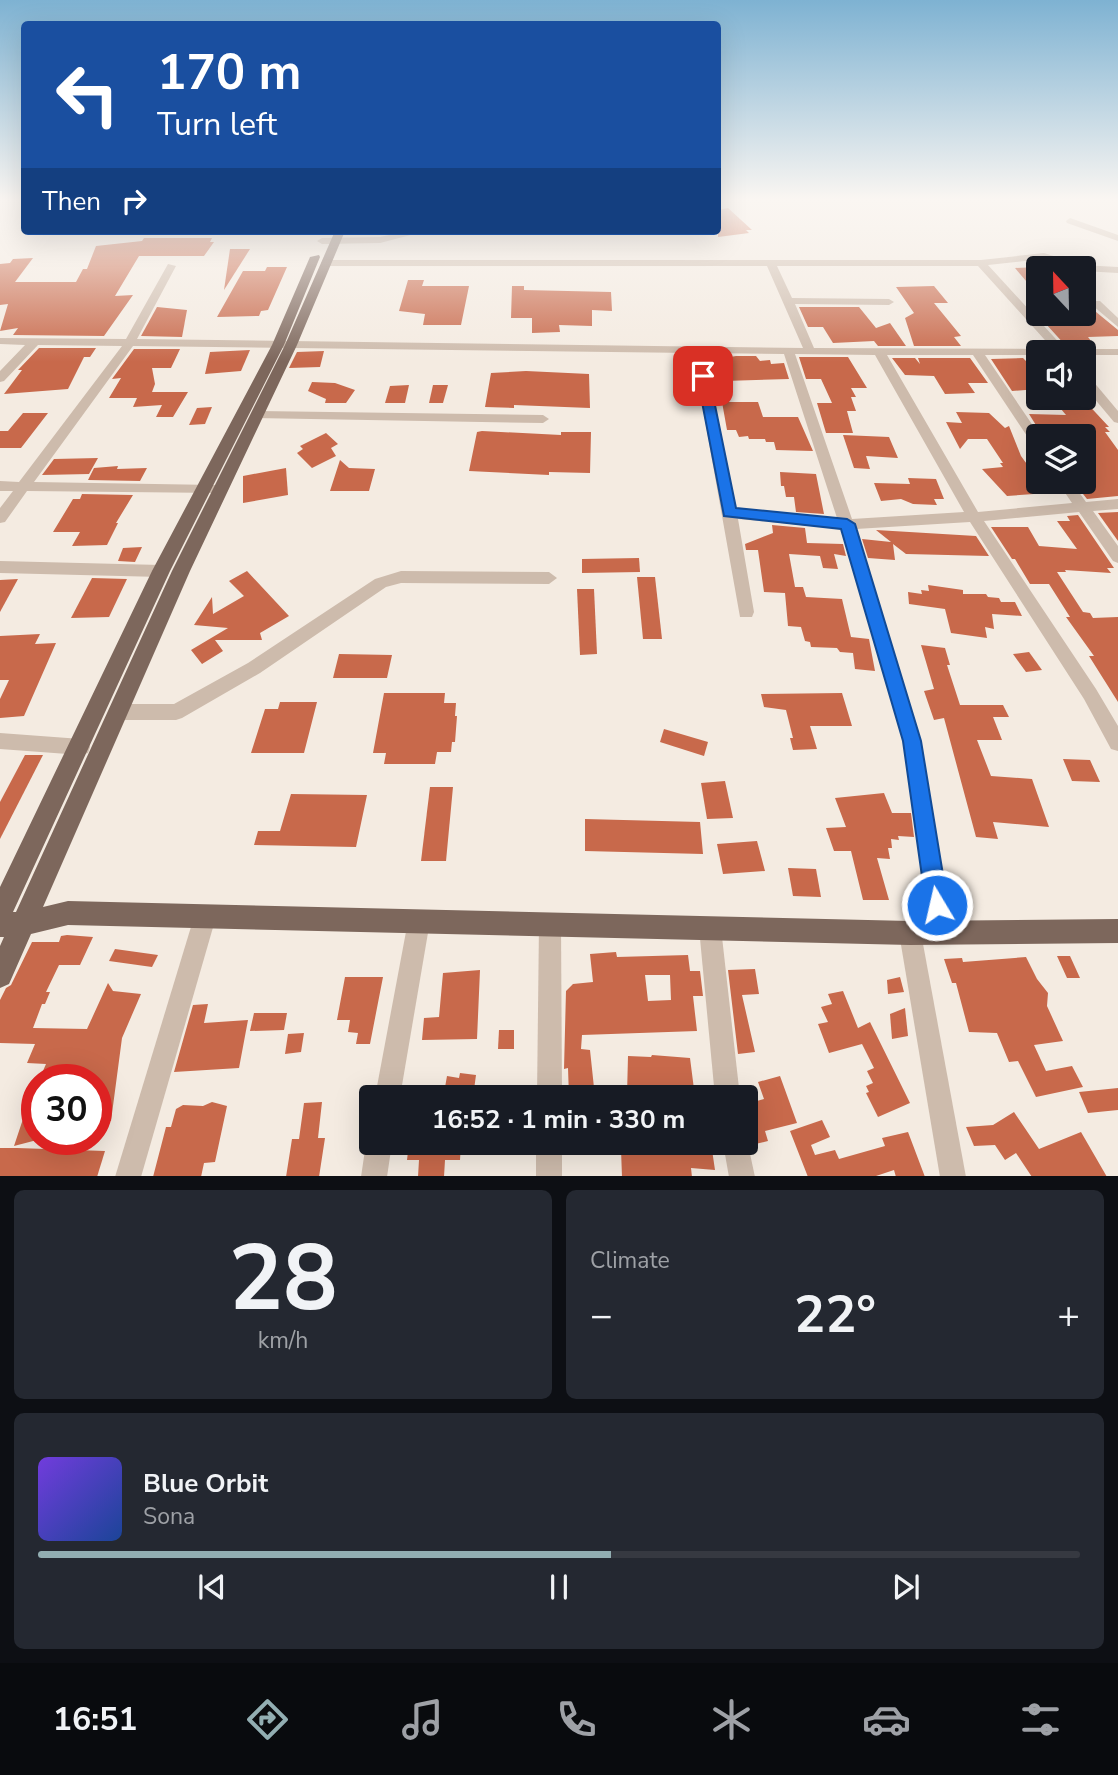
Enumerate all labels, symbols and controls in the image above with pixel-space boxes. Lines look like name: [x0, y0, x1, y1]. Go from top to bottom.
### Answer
text: 170 m: [157, 39, 301, 106]
icon: left: [42, 49, 133, 140]
text: Turn left: [157, 103, 277, 146]
icon: right: [115, 182, 153, 220]
text: Then: [42, 184, 101, 219]
north arrow: [1026, 256, 1096, 326]
map controls: [1026, 256, 1096, 494]
button: sound: [1026, 340, 1096, 410]
pin: [673, 346, 733, 406]
icon: arrive: [684, 357, 722, 395]
button: layers: [1026, 424, 1096, 494]
position arrow: [900, 868, 974, 942]
speed limit sign: 30: [21, 1064, 112, 1155]
text: 16:52 · 1 min · 330 m: [432, 1102, 685, 1137]
text: 28: [228, 1217, 338, 1341]
text: Climate: [590, 1245, 670, 1276]
text: 22°: [794, 1279, 876, 1350]
text: −: [590, 1290, 613, 1341]
text: +: [1057, 1290, 1080, 1341]
text: km/h: [258, 1325, 308, 1356]
text: Blue Orbit: [143, 1466, 268, 1501]
text: Sona: [143, 1501, 195, 1532]
icon: previous: [193, 1568, 231, 1606]
icon: pause: [540, 1568, 578, 1606]
icon: next: [887, 1568, 925, 1606]
icon: directions: [243, 1695, 292, 1744]
icon: music: [398, 1695, 447, 1744]
icon: phone: [552, 1695, 601, 1744]
icon: climate: [707, 1695, 756, 1744]
icon: car: [862, 1695, 911, 1744]
icon: filters: [1016, 1695, 1065, 1744]
text: 16:51: [53, 1698, 138, 1741]

